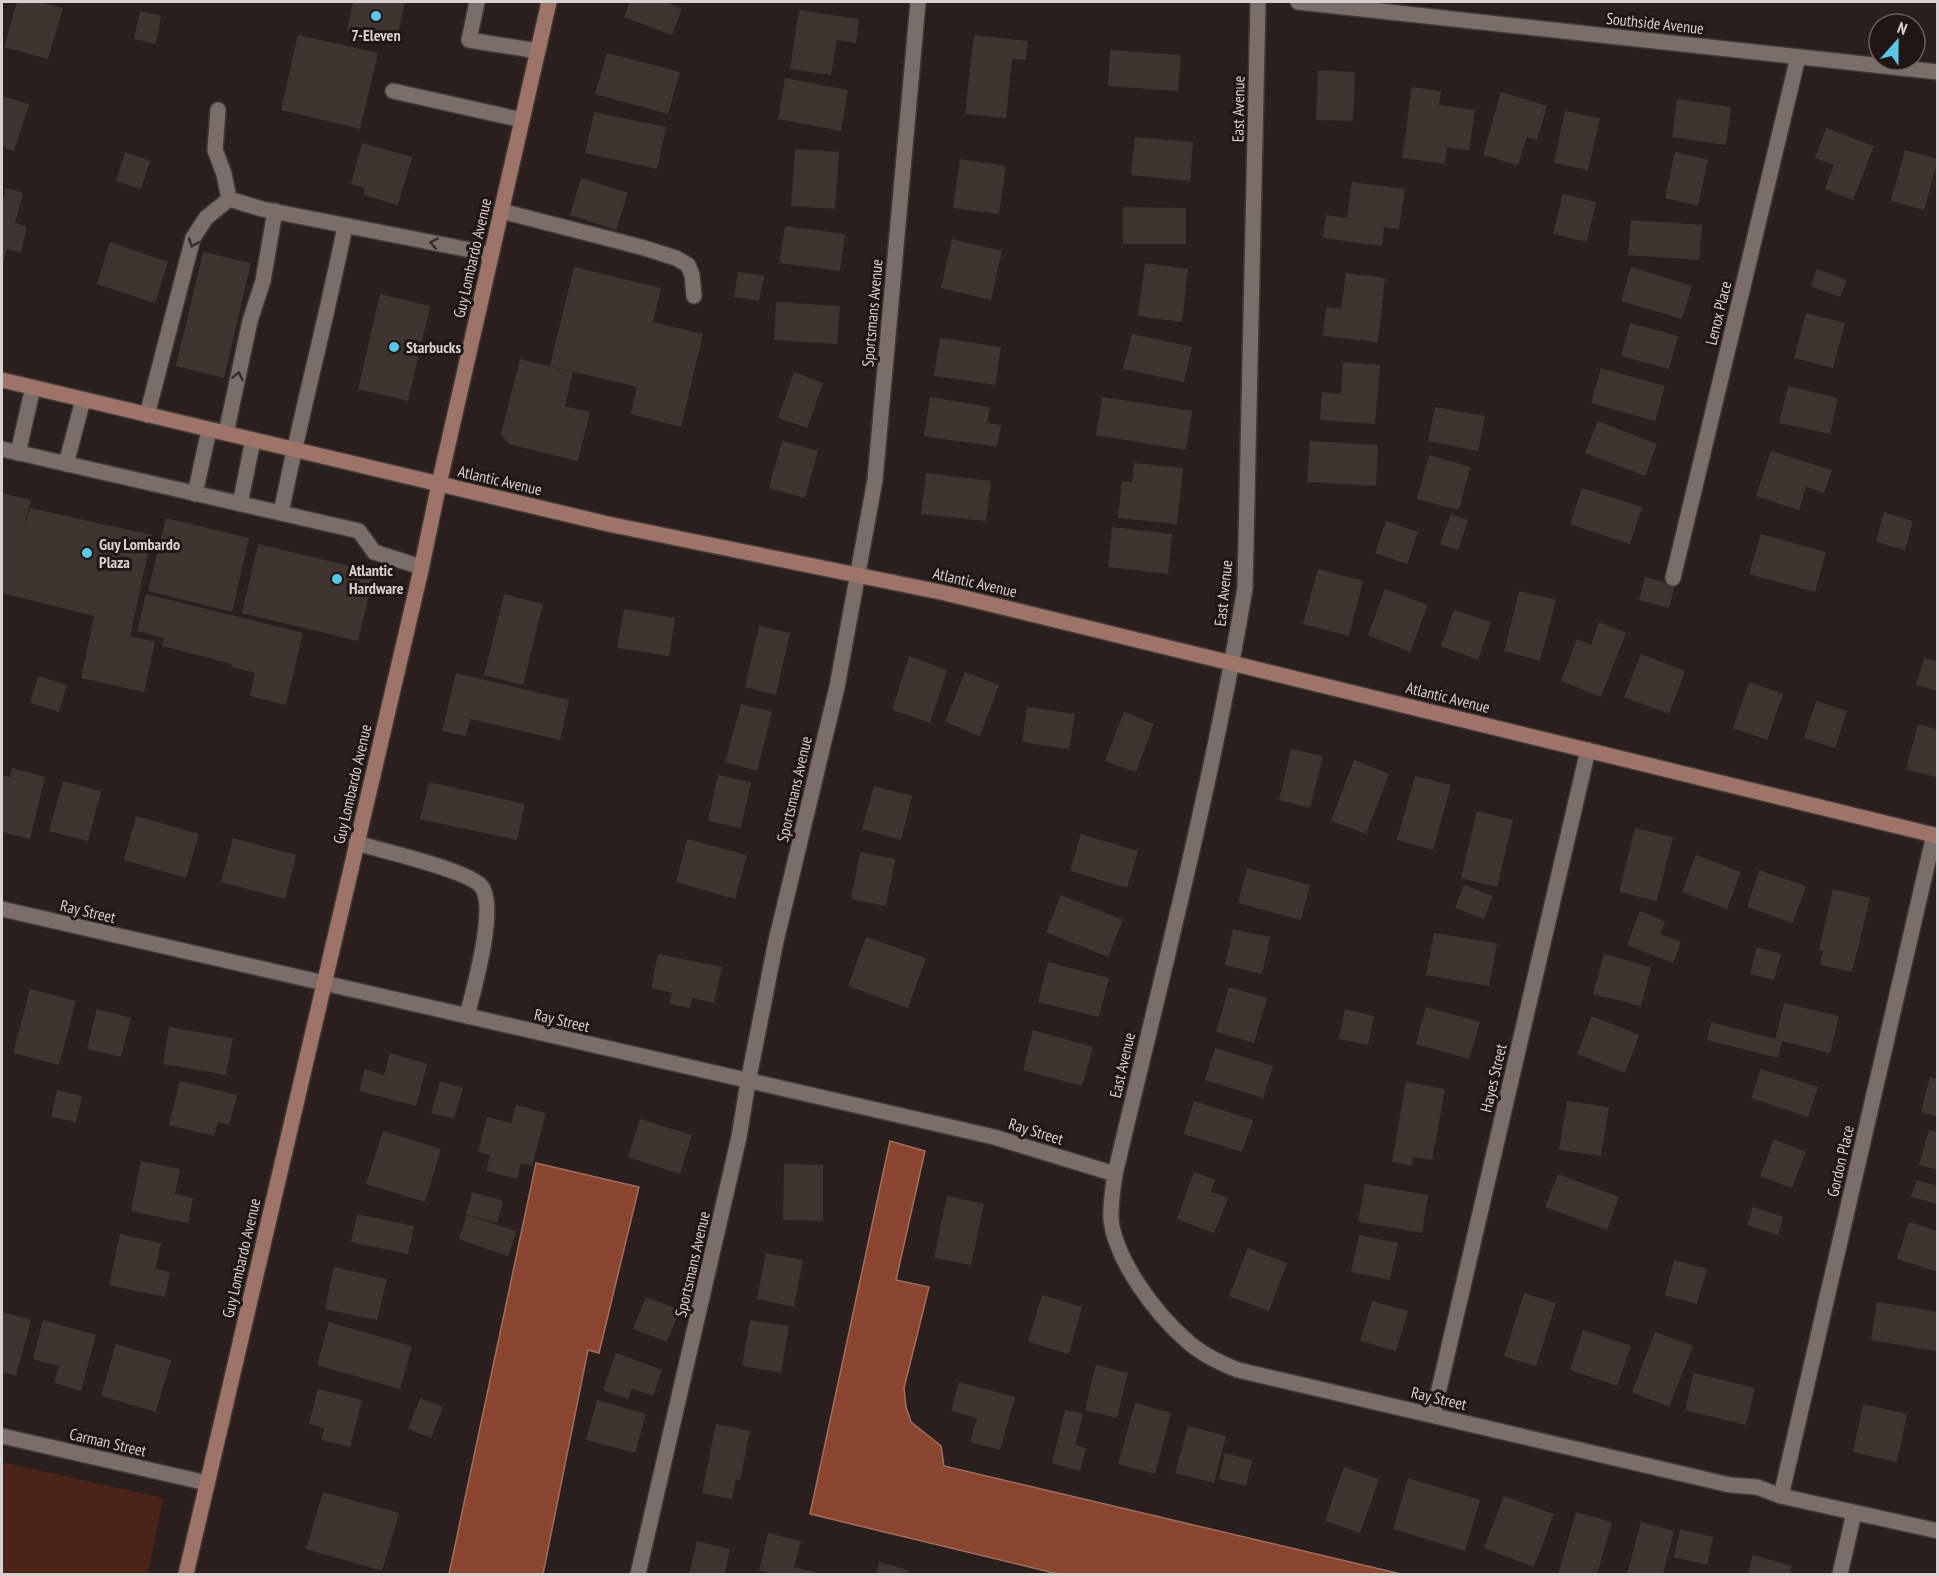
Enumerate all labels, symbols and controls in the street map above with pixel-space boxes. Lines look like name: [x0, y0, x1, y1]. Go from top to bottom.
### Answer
street label: Southside Avenue: [1605, 8, 1705, 38]
marker: 7-Eleven: [369, 9, 383, 23]
north arrow: [1867, 12, 1927, 72]
text: N: [1895, 17, 1910, 39]
place label: 7-Eleven: [351, 25, 401, 45]
street label: East Avenue: [1227, 76, 1249, 142]
street label: Guy Lombardo Avenue: [449, 196, 495, 320]
one-way arrow: [187, 237, 200, 248]
one-way arrow: [429, 237, 439, 250]
street label: Sportsmans Avenue: [857, 258, 887, 368]
street label: Lenox Place: [1700, 279, 1736, 347]
place label: Starbucks: [406, 337, 461, 357]
marker: Starbucks: [387, 340, 401, 354]
one-way arrow: [231, 372, 244, 382]
street label: Atlantic Avenue: [456, 461, 544, 499]
place label: Guy Lombardo Plaza: [99, 534, 180, 572]
marker: Guy Lombardo Plaza: [80, 546, 94, 560]
street label: East Avenue: [1210, 559, 1236, 627]
place label: Atlantic Hardware: [348, 560, 404, 598]
street label: Atlantic Avenue: [931, 563, 1019, 601]
marker: Atlantic Hardware: [330, 572, 344, 586]
street label: Atlantic Avenue: [1404, 677, 1492, 717]
street label: Guy Lombardo Avenue: [329, 722, 375, 846]
street label: Sportsmans Avenue: [772, 734, 816, 844]
street label: Ray Street: [58, 895, 118, 927]
street label: Ray Street: [532, 1004, 592, 1036]
street label: East Avenue: [1105, 1030, 1139, 1100]
street label: Hayes Street: [1475, 1041, 1511, 1114]
street label: Ray Street: [1006, 1113, 1066, 1149]
street label: Gordon Place: [1822, 1123, 1858, 1199]
street label: Guy Lombardo Avenue: [218, 1196, 264, 1320]
street label: Sportsmans Avenue: [670, 1209, 714, 1319]
street label: Ray Street: [1409, 1382, 1469, 1414]
street label: Carman Street: [68, 1423, 149, 1461]

